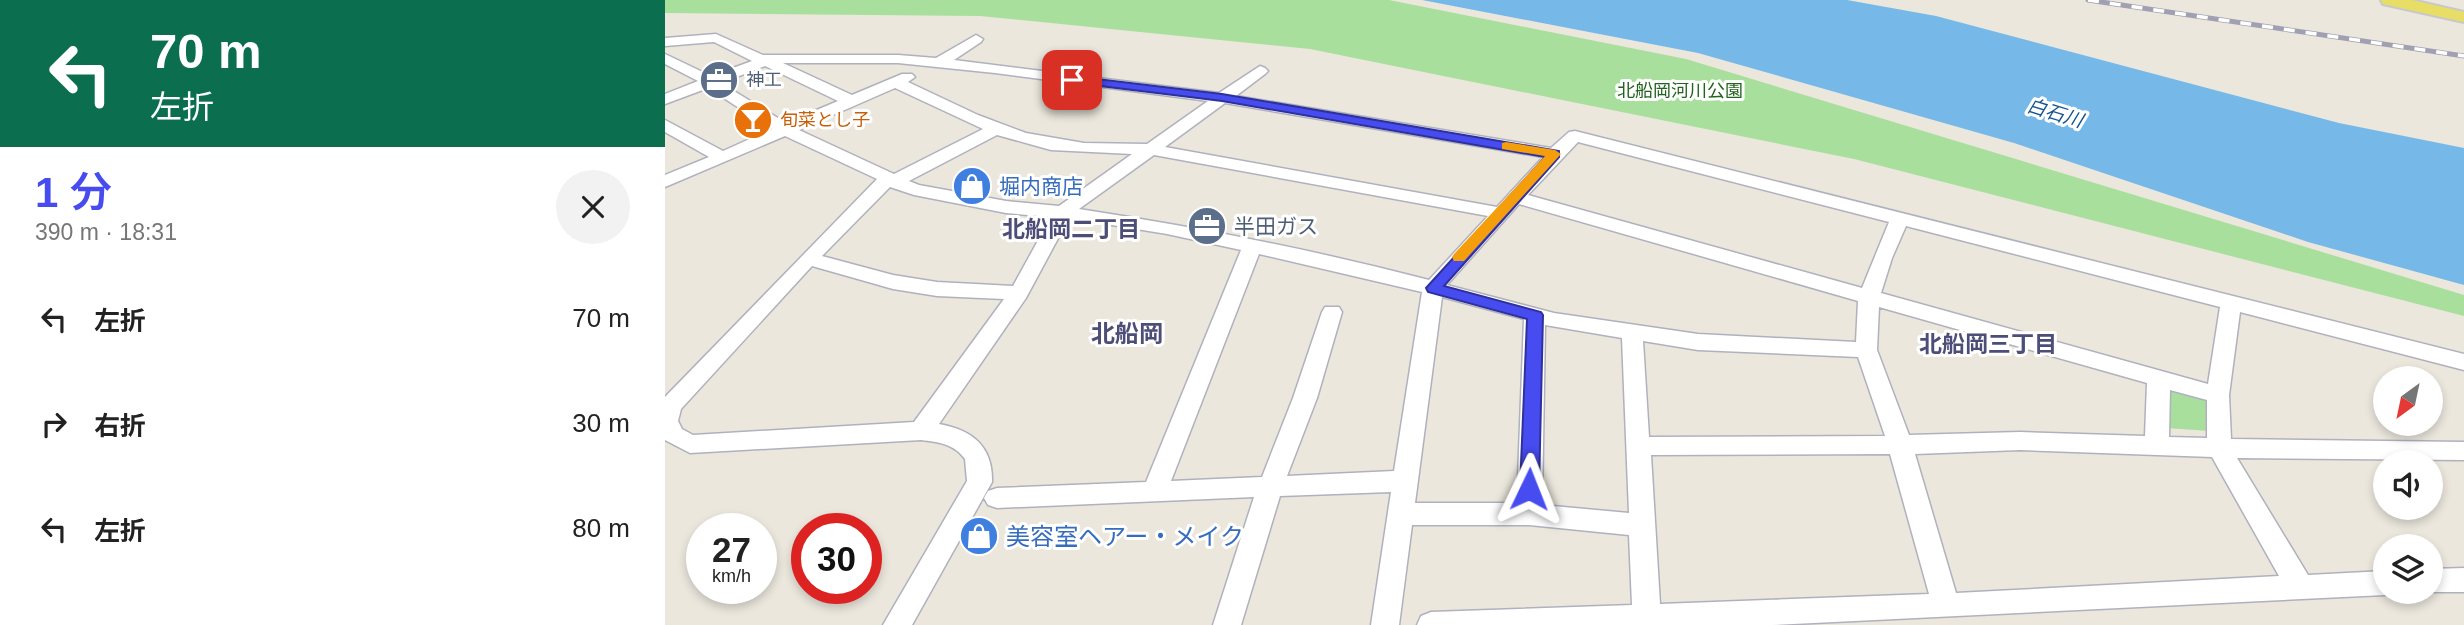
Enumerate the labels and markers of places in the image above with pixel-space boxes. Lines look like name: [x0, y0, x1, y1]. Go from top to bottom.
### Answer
pin: [1042, 50, 1102, 110]
office icon: 神工: [698, 59, 740, 101]
place label: 神工: [746, 70, 782, 90]
bar icon: 旬菜とし子: [732, 99, 774, 141]
place label: 旬菜とし子: [780, 110, 870, 130]
shop icon: 堀内商店: [951, 165, 993, 207]
place label: 堀内商店: [999, 175, 1083, 198]
office icon: 半田ガス: [1186, 205, 1228, 247]
place label: 半田ガス: [1234, 215, 1318, 238]
shop icon: 美容室ヘアー・メイク: [958, 515, 1000, 557]
place label: 美容室ヘアー・メイク: [1006, 523, 1244, 550]

